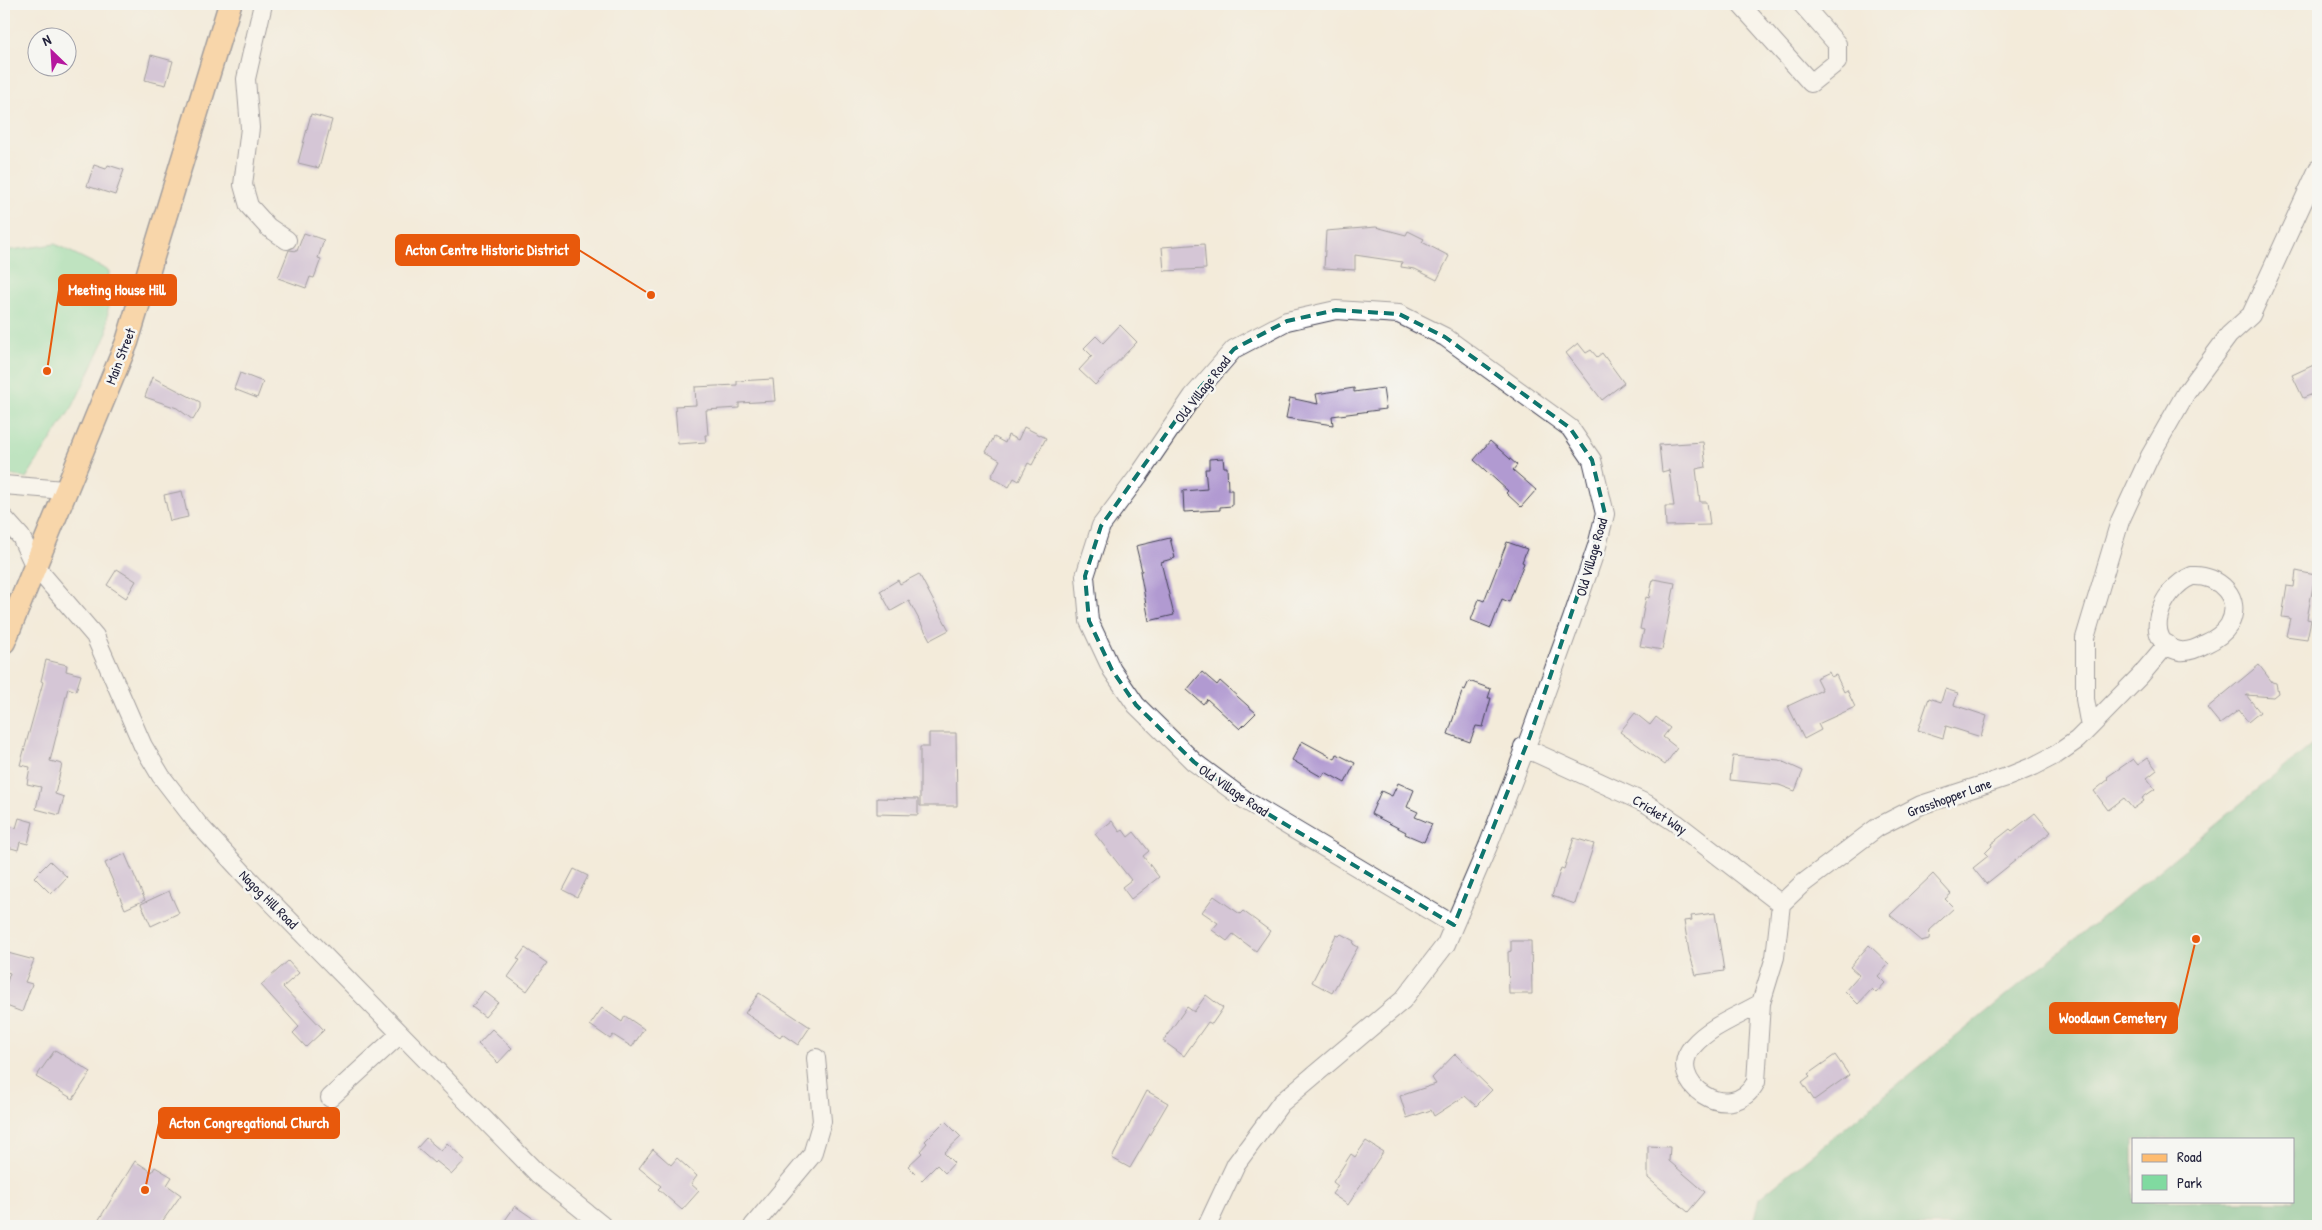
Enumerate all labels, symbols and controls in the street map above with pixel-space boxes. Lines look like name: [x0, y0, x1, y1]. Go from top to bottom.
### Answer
north arrow: [28, 28, 78, 78]
text: N: [39, 29, 54, 50]
callout: Acton Centre Historic District: [396, 235, 579, 265]
text: Acton Centre Historic District: [405, 239, 569, 260]
callout: Meeting House Hill: [59, 275, 176, 305]
text: Meeting House Hill: [68, 279, 166, 301]
street label: Main Street: [101, 325, 140, 387]
street label: Old Village Road: [1170, 351, 1235, 427]
street label: Old Village Road: [1571, 515, 1612, 599]
street label: Old Village Road: [1195, 760, 1273, 822]
street label: Grasshopper Lane: [1904, 773, 1995, 822]
street label: Cricket Way: [1629, 790, 1691, 839]
street label: Nagog Hill Road: [235, 865, 303, 934]
callout: Woodlawn Cemetery: [2050, 1003, 2177, 1033]
text: Woodlawn Cemetery: [2059, 1007, 2168, 1029]
callout: Acton Congregational Church: [159, 1108, 339, 1138]
text: Acton Congregational Church: [169, 1112, 330, 1134]
legend: [2132, 1138, 2294, 1202]
text: Road: [2177, 1146, 2202, 1167]
text: Park: [2177, 1172, 2202, 1193]

